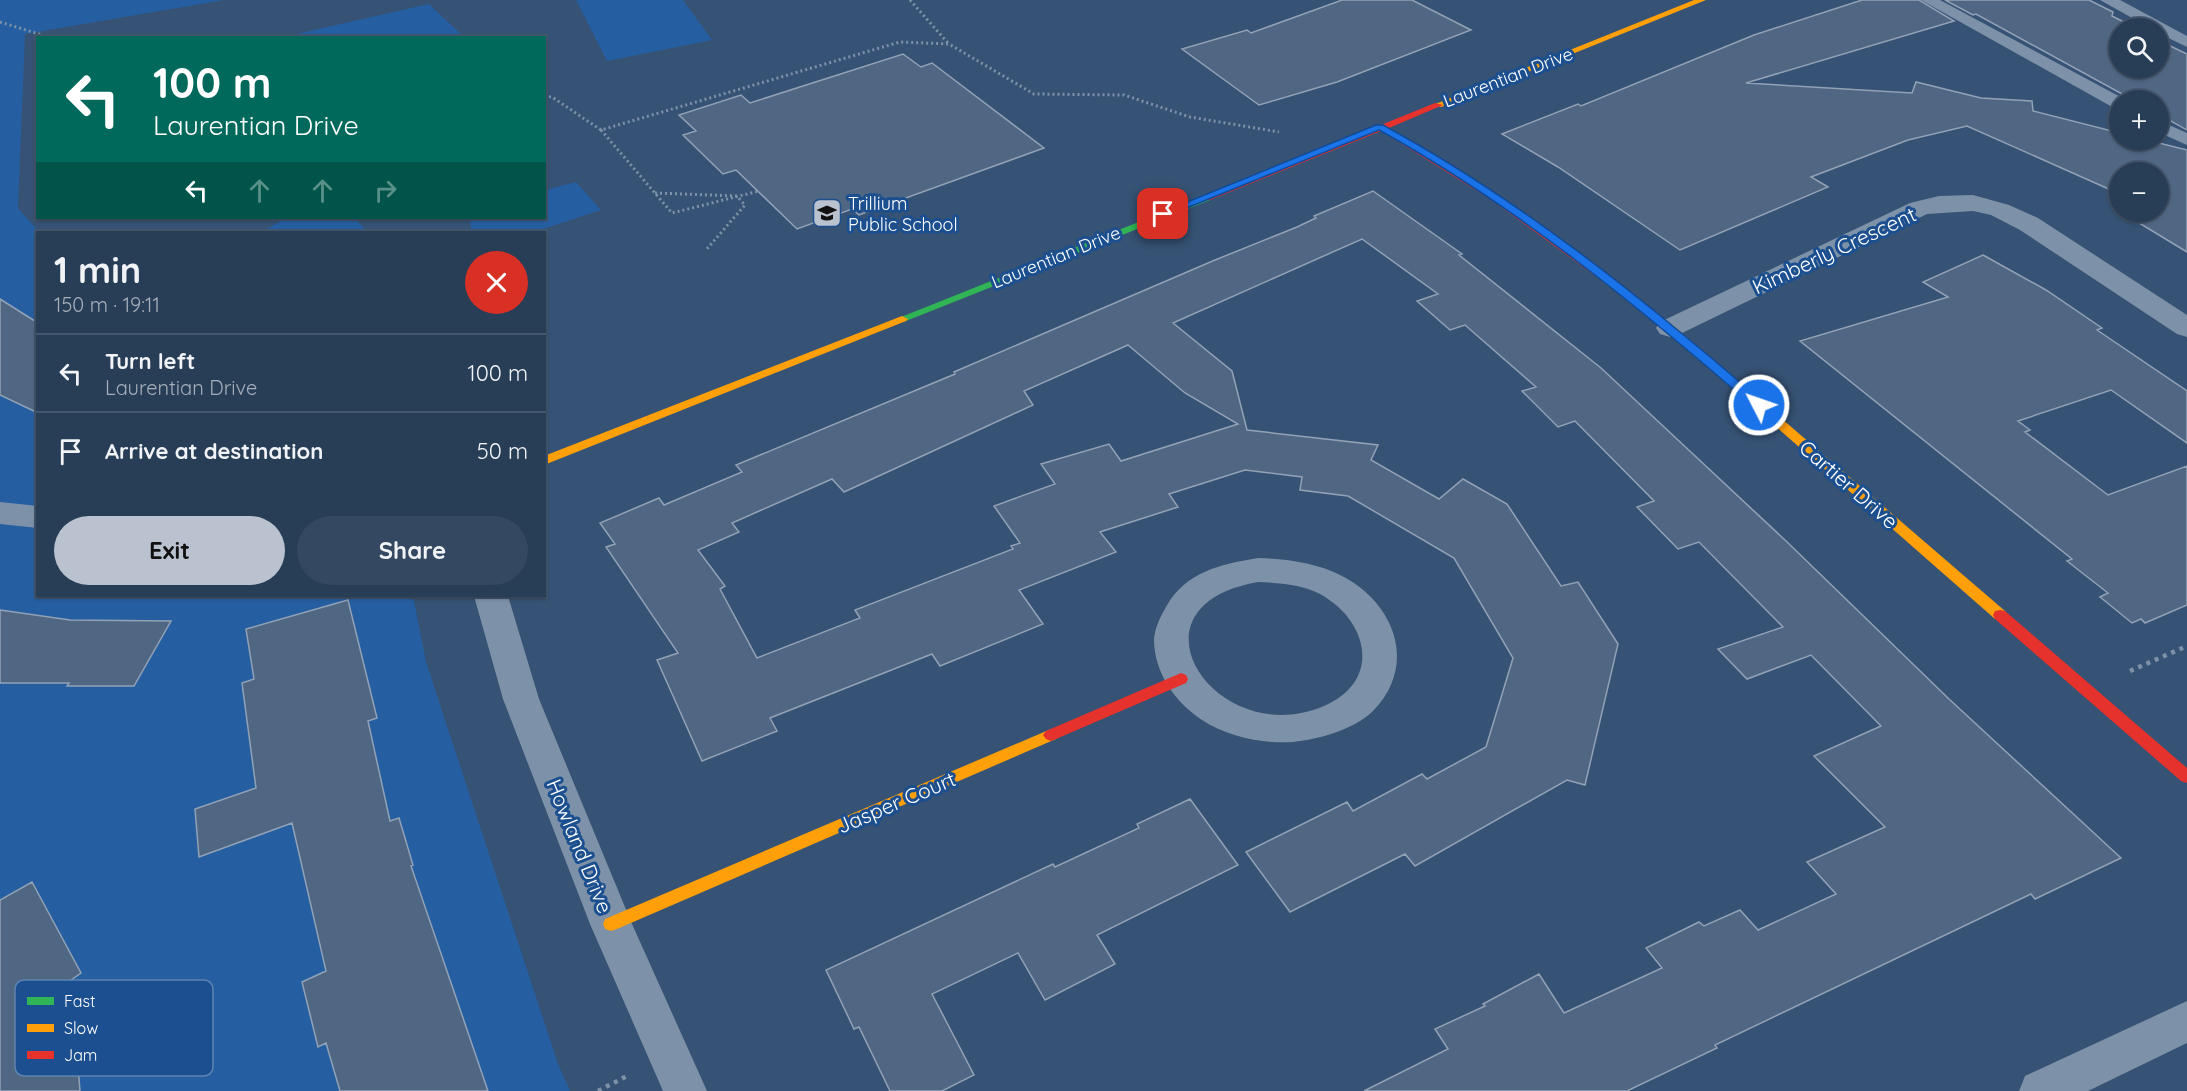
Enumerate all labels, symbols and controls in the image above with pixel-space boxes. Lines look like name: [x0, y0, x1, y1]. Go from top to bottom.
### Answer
map controls: [2109, 18, 2169, 222]
button: search: [2109, 18, 2169, 78]
street label: Laurentian Drive: [1440, 42, 1576, 112]
text: 100 m: [153, 56, 271, 109]
icon: left: [54, 60, 132, 138]
button: +: [2109, 90, 2169, 150]
text: Laurentian Drive: [153, 108, 359, 142]
button: −: [2109, 162, 2169, 222]
icon: left: [180, 174, 213, 207]
icon: ahead: [243, 174, 276, 207]
icon: ahead: [306, 174, 339, 207]
icon: right: [369, 174, 402, 207]
pin: [1137, 188, 1188, 239]
place label: Trillium Public School: [848, 192, 958, 236]
school or university icon: Trillium Public School: [811, 197, 843, 229]
icon: arrive: [1146, 197, 1179, 230]
street label: Kimberly Crescent: [1748, 201, 1920, 299]
street label: Laurentian Drive: [988, 221, 1124, 293]
text: 1 min: [54, 247, 141, 292]
button: close: [465, 251, 528, 314]
text: 150 m · 19:11: [54, 292, 160, 317]
text: Turn left: [105, 347, 195, 375]
icon: left: [54, 357, 87, 390]
text: 100 m: [468, 359, 528, 387]
position arrow: [1727, 373, 1791, 437]
text: Laurentian Drive: [105, 375, 257, 400]
street label: Cartier Drive: [1794, 434, 1904, 534]
icon: arrive: [54, 435, 87, 468]
text: Arrive at destination: [105, 437, 323, 465]
text: 50 m: [477, 437, 528, 465]
button: Exit: [54, 516, 285, 585]
button: Share: [297, 516, 528, 585]
street label: Jasper Court: [833, 765, 959, 839]
street label: Howland Drive: [541, 775, 619, 917]
legend: [15, 980, 213, 1076]
text: Fast: [64, 991, 95, 1011]
text: Slow: [64, 1018, 98, 1038]
text: Jam: [64, 1045, 97, 1065]

